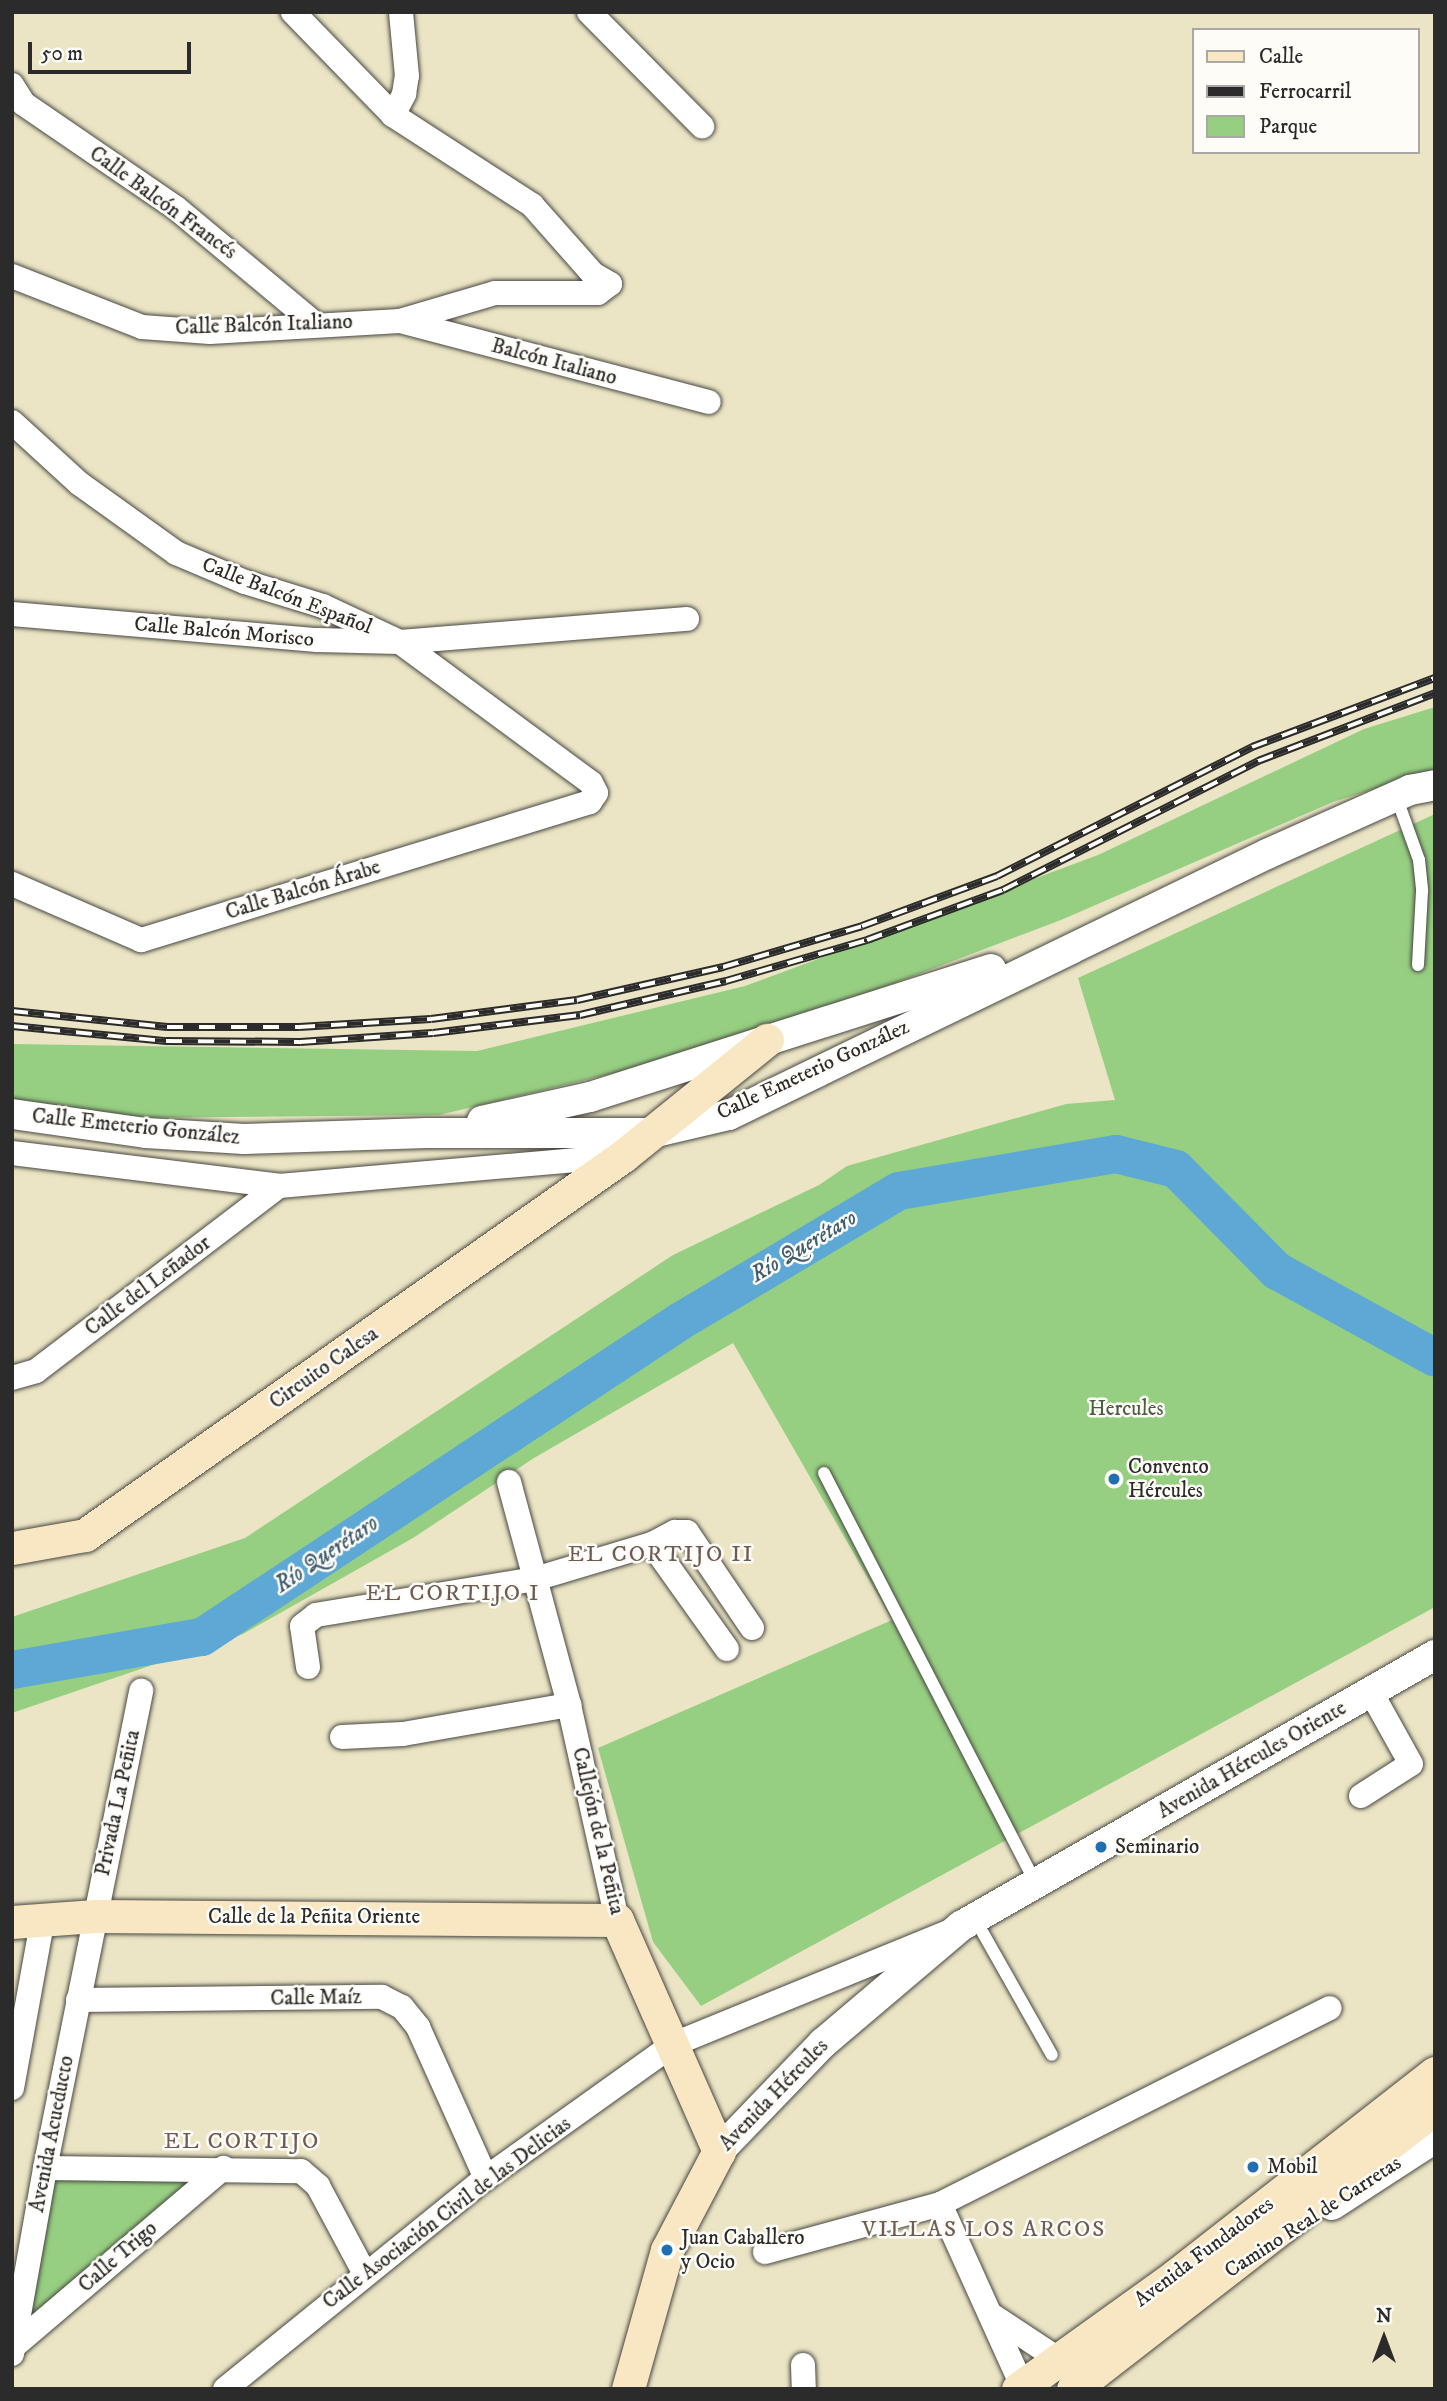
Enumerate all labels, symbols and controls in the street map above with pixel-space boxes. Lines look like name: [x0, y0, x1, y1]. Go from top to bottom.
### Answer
scale bar: [32, 28, 194, 72]
legend: [1192, 28, 1419, 154]
text: 50 m: [41, 41, 83, 67]
text: Calle: [1259, 44, 1303, 70]
text: Ferrocarril: [1259, 79, 1351, 105]
text: Parque: [1259, 114, 1317, 140]
street label: Calle Balcón Francés: [84, 141, 242, 265]
street label: Calle Balcón Italiano: [175, 309, 353, 341]
street label: Balcón Italiano: [488, 333, 620, 391]
street label: Calle Balcón Español: [198, 552, 376, 640]
street label: Calle Balcón Morisco: [133, 612, 315, 652]
street label: Calle Balcón Árabe: [223, 854, 383, 926]
street label: Calle Emeterio González: [713, 1014, 913, 1126]
street label: Calle Emeterio González: [31, 1104, 241, 1150]
water label: Río Querétaro: [746, 1205, 862, 1289]
street label: Calle del Leñador: [80, 1231, 216, 1341]
street label: Circuito Calesa: [265, 1321, 383, 1415]
park label: Hercules: [1089, 1396, 1163, 1422]
place label: Convento Hércules: [1128, 1454, 1209, 1504]
marker: Convento Hércules: [1106, 1471, 1122, 1487]
water label: Río Querétaro: [270, 1510, 384, 1600]
district label: EL CORTIJO II: [569, 1541, 753, 1569]
district label: EL CORTIJO I: [367, 1580, 539, 1608]
street label: Avenida Hércules Oriente: [1153, 1696, 1351, 1824]
street label: Privada La Peñita: [90, 1728, 146, 1878]
street label: Callejón de la Peñita: [567, 1745, 629, 1917]
place label: Seminario: [1115, 1834, 1199, 1860]
marker: Seminario: [1093, 1839, 1109, 1855]
street label: Calle de la Peñita Oriente: [208, 1904, 420, 1930]
street label: Calle Maíz: [270, 1985, 362, 2011]
street label: Avenida Hércules: [714, 2034, 834, 2156]
street label: Avenida Acueducto: [24, 2054, 80, 2214]
street label: Calle Asociación Civil de las Delicias: [318, 2111, 576, 2315]
district label: EL CORTIJO: [165, 2128, 319, 2156]
street label: Camino Real de Carretas: [1220, 2150, 1406, 2284]
place label: Mobil: [1267, 2154, 1318, 2180]
marker: Mobil: [1245, 2159, 1261, 2175]
street label: Avenida Fundadores: [1129, 2191, 1279, 2313]
street label: Calle Trigo: [73, 2216, 163, 2298]
district label: VILLAS LOS ARCOS: [864, 2216, 1104, 2244]
place label: Juan Caballero y Ocio: [681, 2225, 804, 2275]
marker: Juan Caballero y Ocio: [659, 2242, 675, 2258]
north arrow: [1349, 2303, 1419, 2373]
text: N: [1376, 2305, 1392, 2328]

